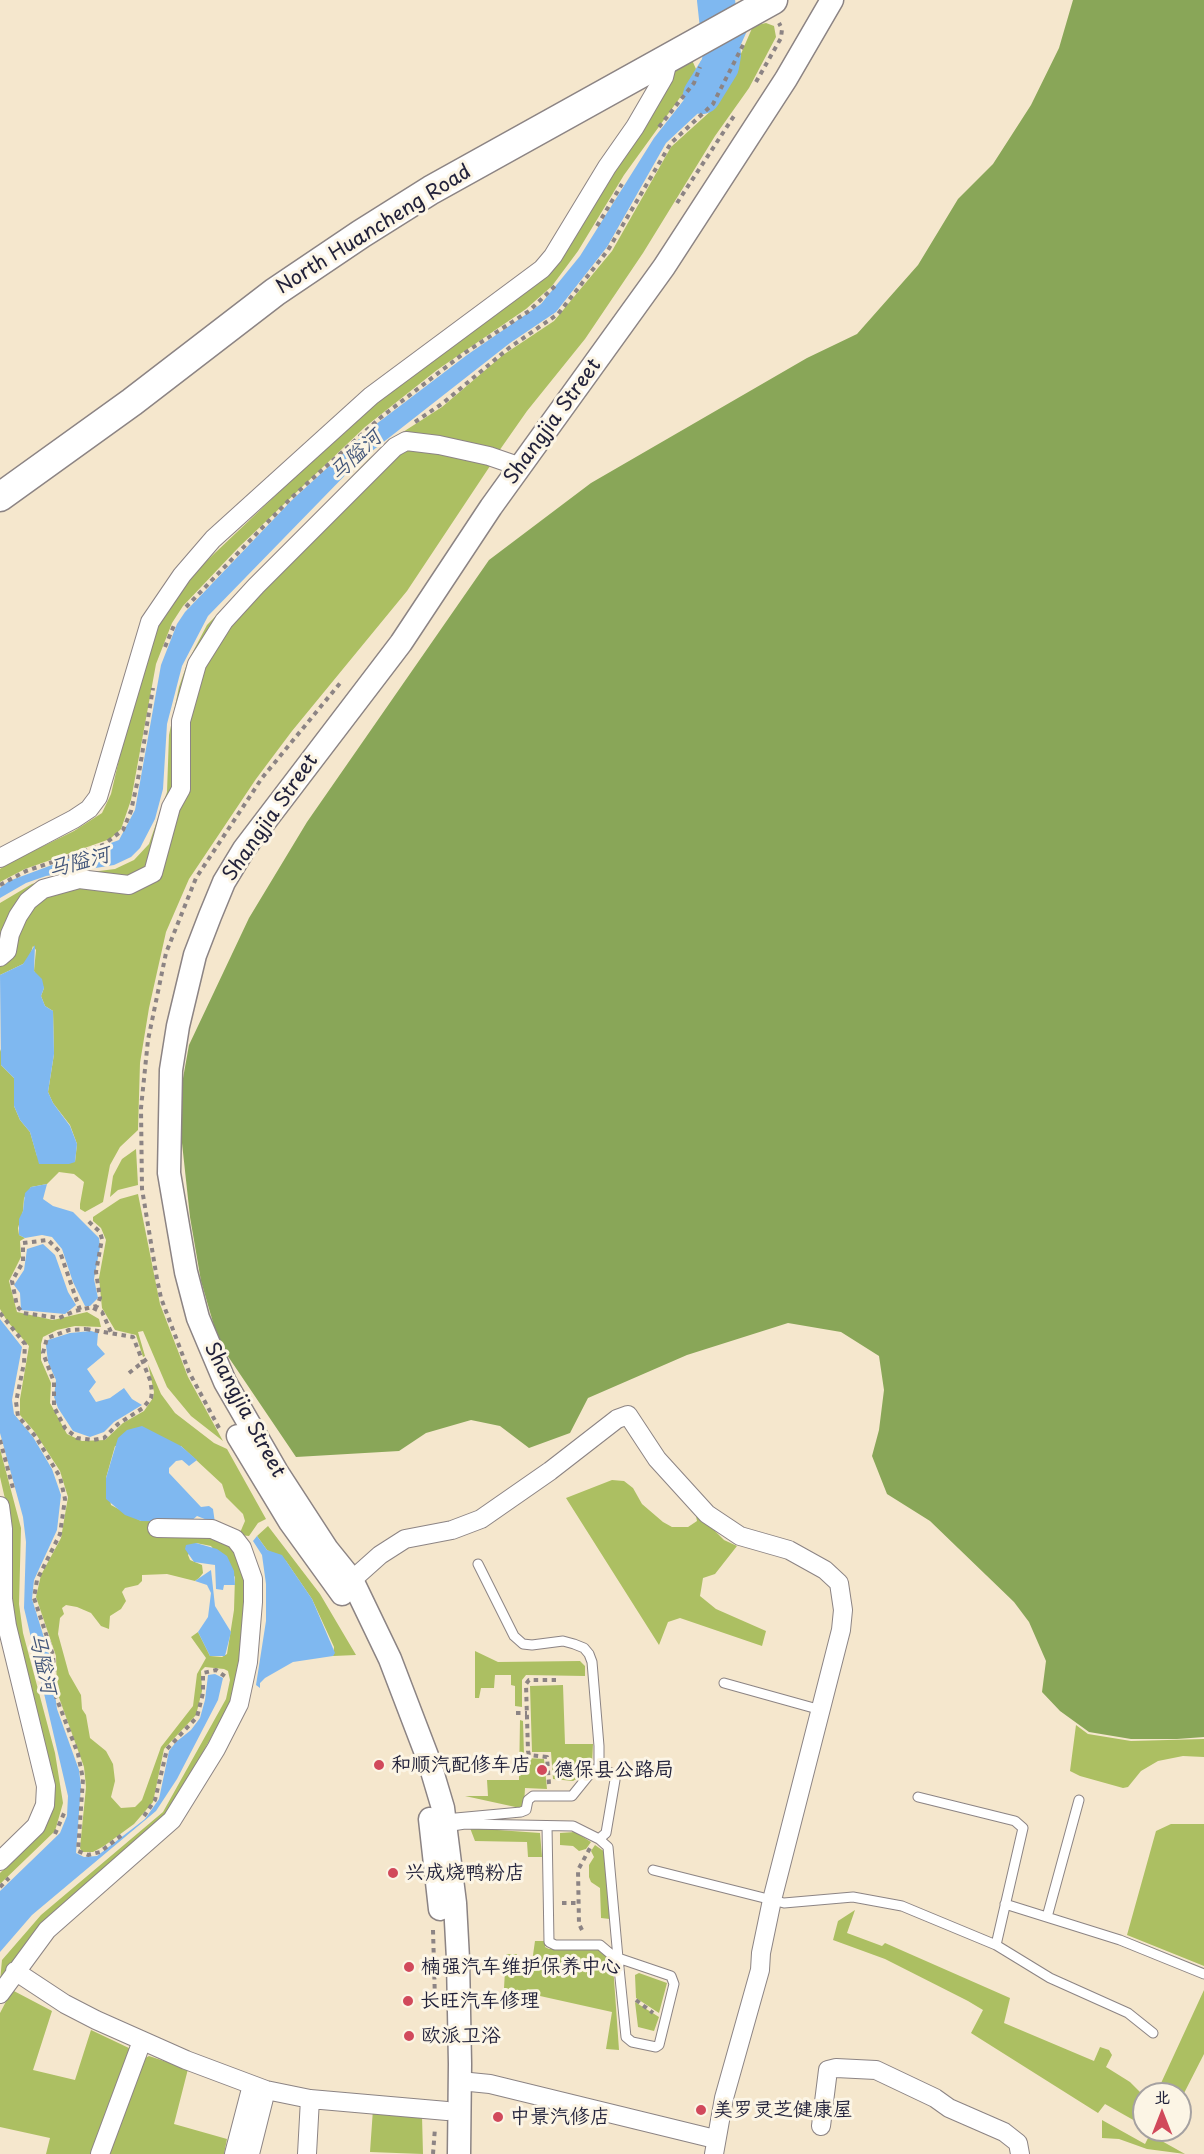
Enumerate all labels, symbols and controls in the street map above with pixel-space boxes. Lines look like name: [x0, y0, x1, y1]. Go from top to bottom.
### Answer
street label: North Huancheng Road: [272, 160, 476, 300]
street label: Shangjia Street: [499, 354, 607, 490]
water label: 马隘河: [324, 425, 388, 487]
street label: Shangjia Street: [218, 750, 324, 886]
water label: 马隘河: [45, 843, 113, 883]
street label: Shangjia Street: [198, 1338, 290, 1482]
water label: 马隘河: [23, 1630, 61, 1696]
place label: 和顺汽配修车店: [391, 1753, 531, 1777]
marker: 和顺汽配修车店: [372, 1758, 386, 1772]
place label: 德保县公路局: [554, 1758, 674, 1782]
marker: 德保县公路局: [535, 1763, 549, 1777]
place label: 兴成烧鸭粉店: [405, 1861, 525, 1885]
marker: 兴成烧鸭粉店: [386, 1866, 400, 1880]
place label: 楠强汽车维护保养中心: [421, 1955, 621, 1979]
marker: 楠强汽车维护保养中心: [402, 1960, 416, 1974]
place label: 长旺汽车修理: [420, 1989, 540, 2013]
marker: 长旺汽车修理: [401, 1994, 415, 2008]
place label: 欧派卫浴: [421, 2024, 501, 2048]
marker: 欧派卫浴: [402, 2029, 416, 2043]
north arrow: [1132, 2082, 1192, 2142]
text: 北: [1154, 2084, 1170, 2108]
place label: 美罗灵芝健康屋: [713, 2098, 853, 2122]
marker: 美罗灵芝健康屋: [694, 2103, 708, 2117]
place label: 中景汽修店: [510, 2105, 610, 2129]
marker: 中景汽修店: [491, 2110, 505, 2124]

